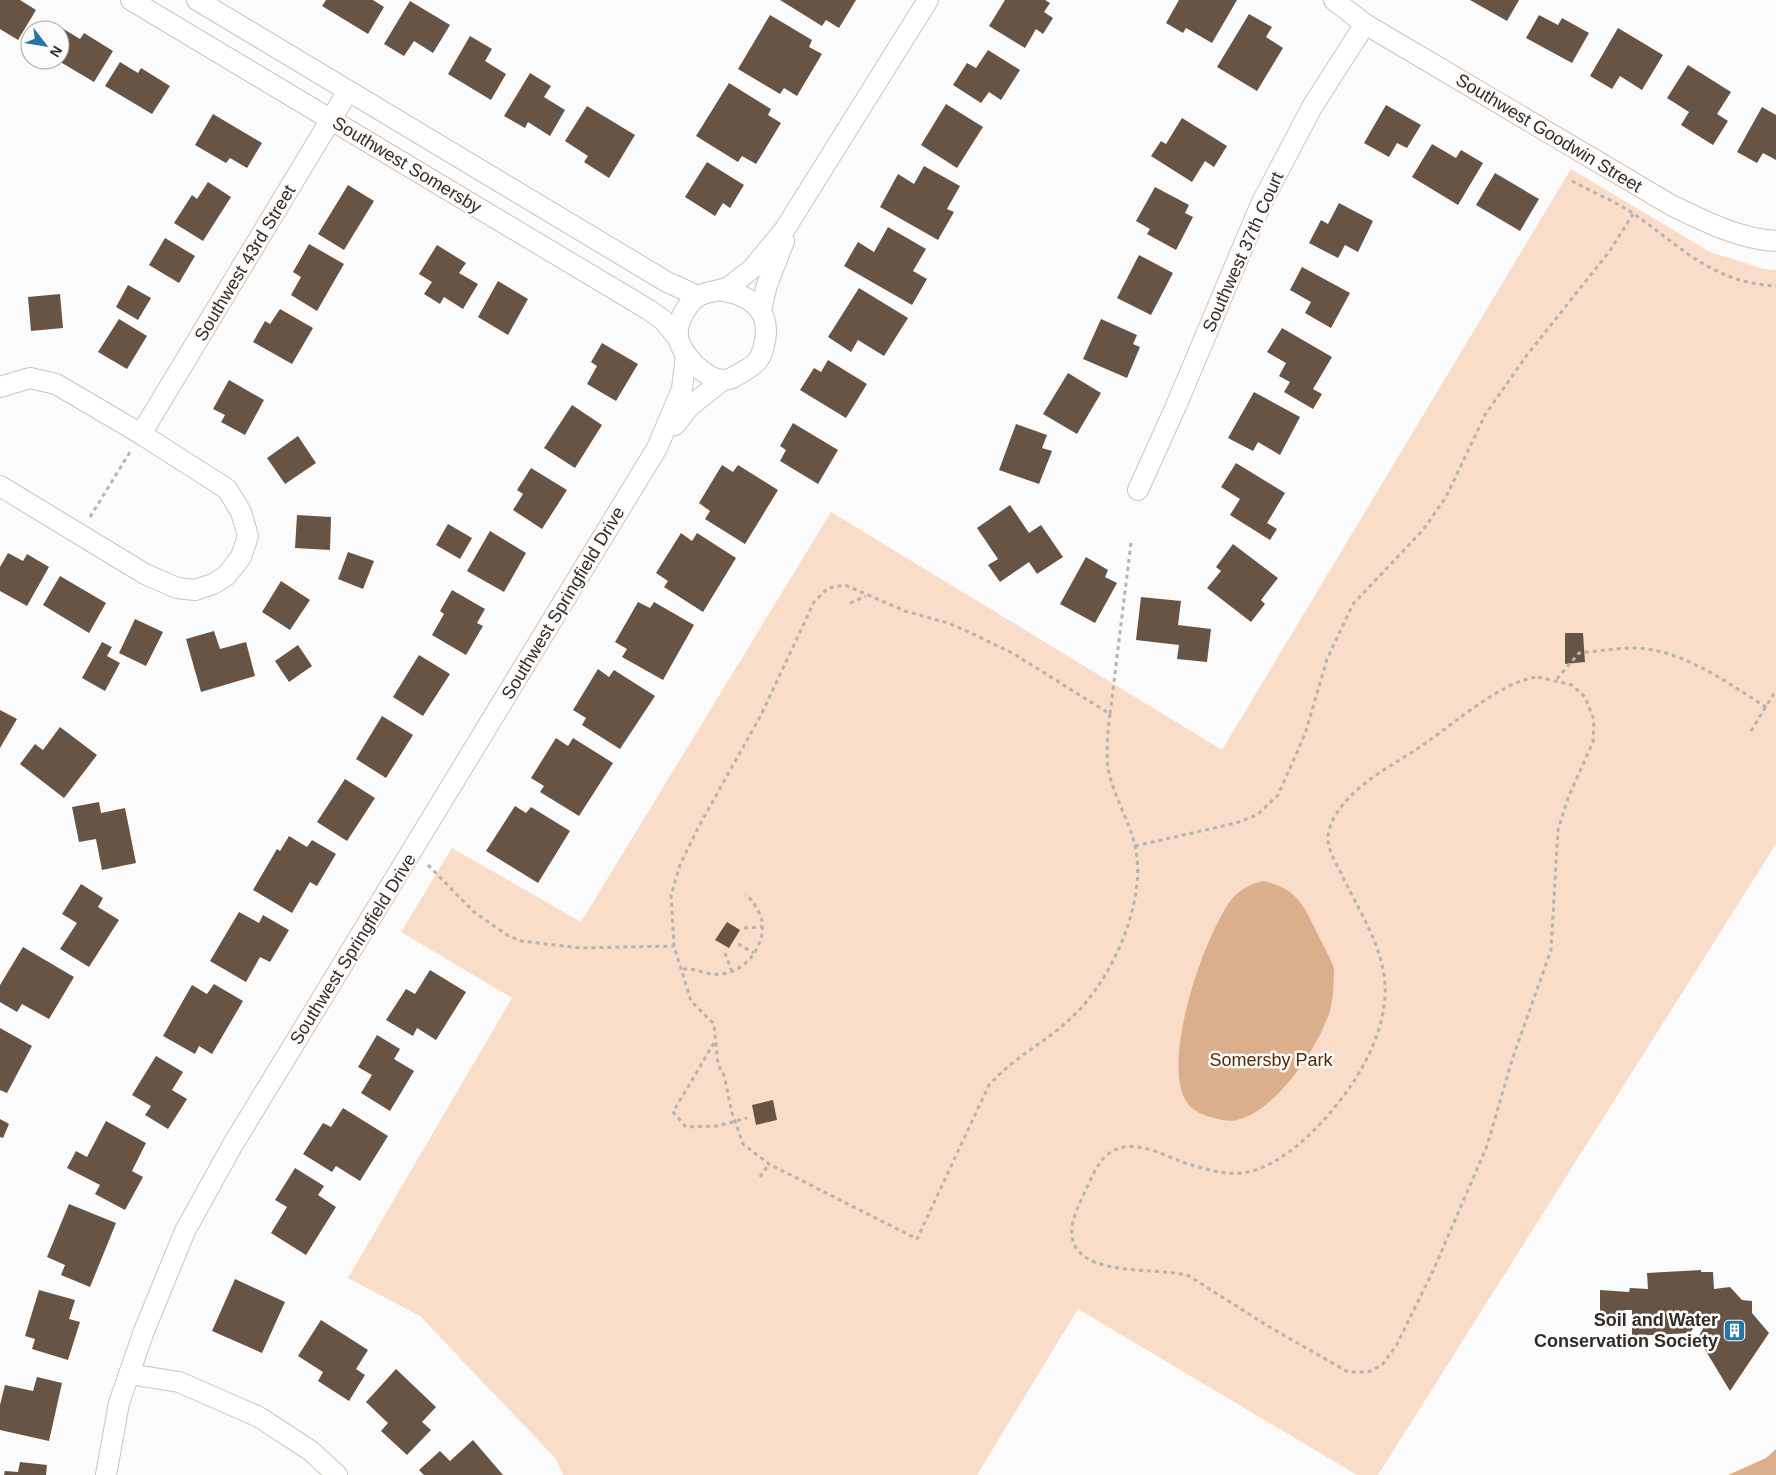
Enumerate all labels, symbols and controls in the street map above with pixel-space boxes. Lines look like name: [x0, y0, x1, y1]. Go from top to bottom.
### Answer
north arrow: [20, 20, 70, 70]
text: N: [47, 43, 66, 60]
street label: Southwest Goodwin Street: [1453, 70, 1645, 196]
street label: Southwest Somersby: [329, 113, 485, 217]
street label: Southwest 37th Court: [1199, 169, 1287, 335]
street label: Southwest 43rd Street: [191, 182, 299, 344]
street label: Southwest Springfield Drive: [497, 503, 629, 703]
street label: Southwest Springfield Drive: [286, 850, 420, 1048]
park label: Somersby Park: [1209, 1050, 1334, 1070]
place label: Soil and Water Conservation Society: [1534, 1310, 1718, 1351]
building icon: Soil and Water Conservation Society: [1722, 1318, 1746, 1342]

